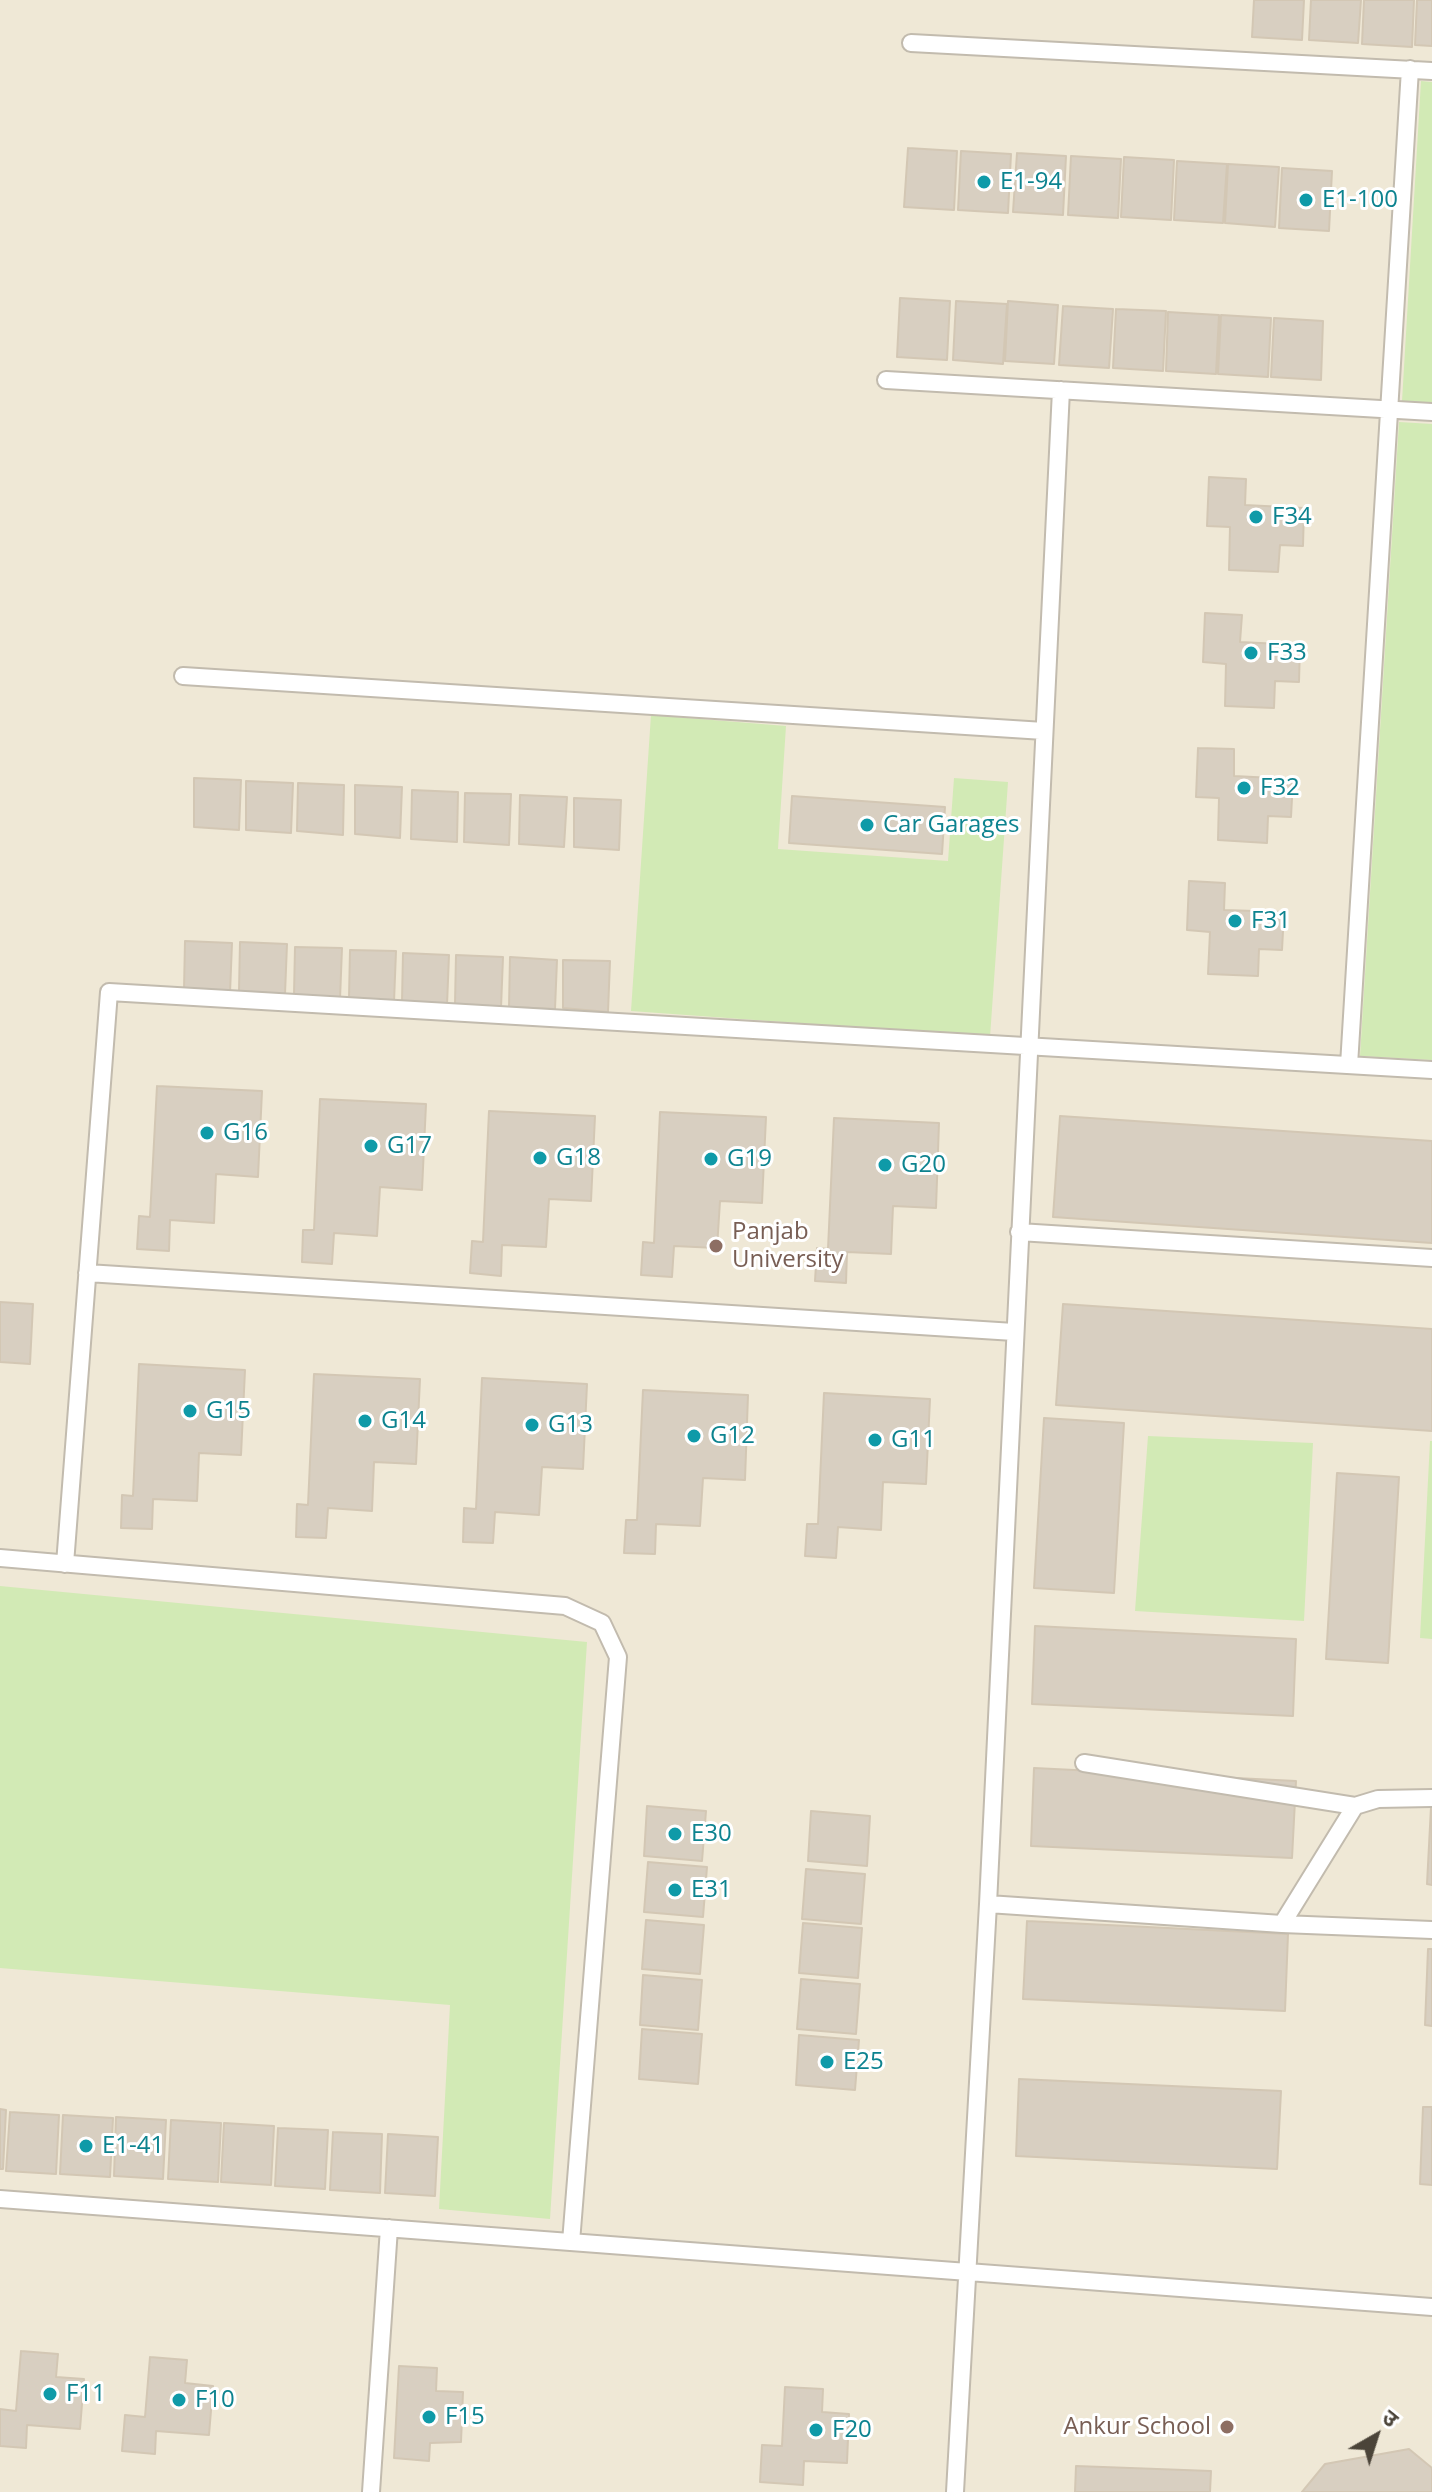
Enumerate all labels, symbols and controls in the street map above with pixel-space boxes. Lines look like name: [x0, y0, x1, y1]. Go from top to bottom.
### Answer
place label: E1-94: [1000, 168, 1062, 196]
marker: E1-94: [975, 173, 993, 191]
place label: E1-100: [1322, 186, 1398, 214]
marker: E1-100: [1297, 191, 1315, 209]
place label: F34: [1272, 503, 1312, 531]
marker: F34: [1247, 508, 1265, 526]
place label: F33: [1267, 639, 1307, 667]
marker: F33: [1242, 644, 1260, 662]
place label: F32: [1260, 774, 1300, 802]
marker: F32: [1235, 779, 1253, 797]
place label: Car Garages: [883, 811, 1019, 839]
marker: Car Garages: [858, 816, 876, 834]
place label: F31: [1251, 907, 1291, 935]
marker: F31: [1226, 912, 1244, 930]
place label: G16: [223, 1119, 268, 1147]
marker: G16: [198, 1124, 216, 1142]
place label: G17: [387, 1132, 432, 1160]
marker: G17: [362, 1137, 380, 1155]
place label: G18: [556, 1144, 601, 1172]
place label: G19: [727, 1145, 772, 1173]
marker: G18: [531, 1149, 549, 1167]
marker: G19: [702, 1150, 720, 1168]
place label: G20: [901, 1151, 946, 1179]
marker: G20: [876, 1156, 894, 1174]
place label: Panjab University: [732, 1218, 844, 1274]
marker: Panjab University: [707, 1237, 725, 1255]
place label: G15: [206, 1397, 251, 1425]
marker: G15: [181, 1402, 199, 1420]
place label: G14: [381, 1407, 426, 1435]
place label: G13: [548, 1411, 593, 1439]
marker: G14: [356, 1412, 374, 1430]
marker: G13: [523, 1416, 541, 1434]
place label: G12: [710, 1422, 755, 1450]
place label: G11: [891, 1426, 936, 1454]
marker: G12: [685, 1427, 703, 1445]
marker: G11: [866, 1431, 884, 1449]
place label: E30: [691, 1820, 732, 1848]
marker: E30: [666, 1825, 684, 1843]
place label: E31: [691, 1876, 732, 1904]
marker: E31: [666, 1881, 684, 1899]
place label: E25: [843, 2048, 884, 2076]
marker: E25: [818, 2053, 836, 2071]
place label: E1-41: [102, 2132, 164, 2160]
marker: E1-41: [77, 2137, 95, 2155]
place label: F11: [66, 2380, 106, 2408]
marker: F11: [41, 2385, 59, 2403]
place label: F10: [195, 2386, 235, 2414]
marker: F10: [170, 2391, 188, 2409]
north arrow: [1336, 2396, 1416, 2476]
text: उ: [1377, 2402, 1406, 2433]
place label: F15: [445, 2403, 485, 2431]
marker: F15: [420, 2408, 438, 2426]
place label: Ankur School: [1063, 2413, 1211, 2441]
place label: F20: [832, 2416, 872, 2444]
marker: Ankur School: [1218, 2418, 1236, 2436]
marker: F20: [807, 2421, 825, 2439]

